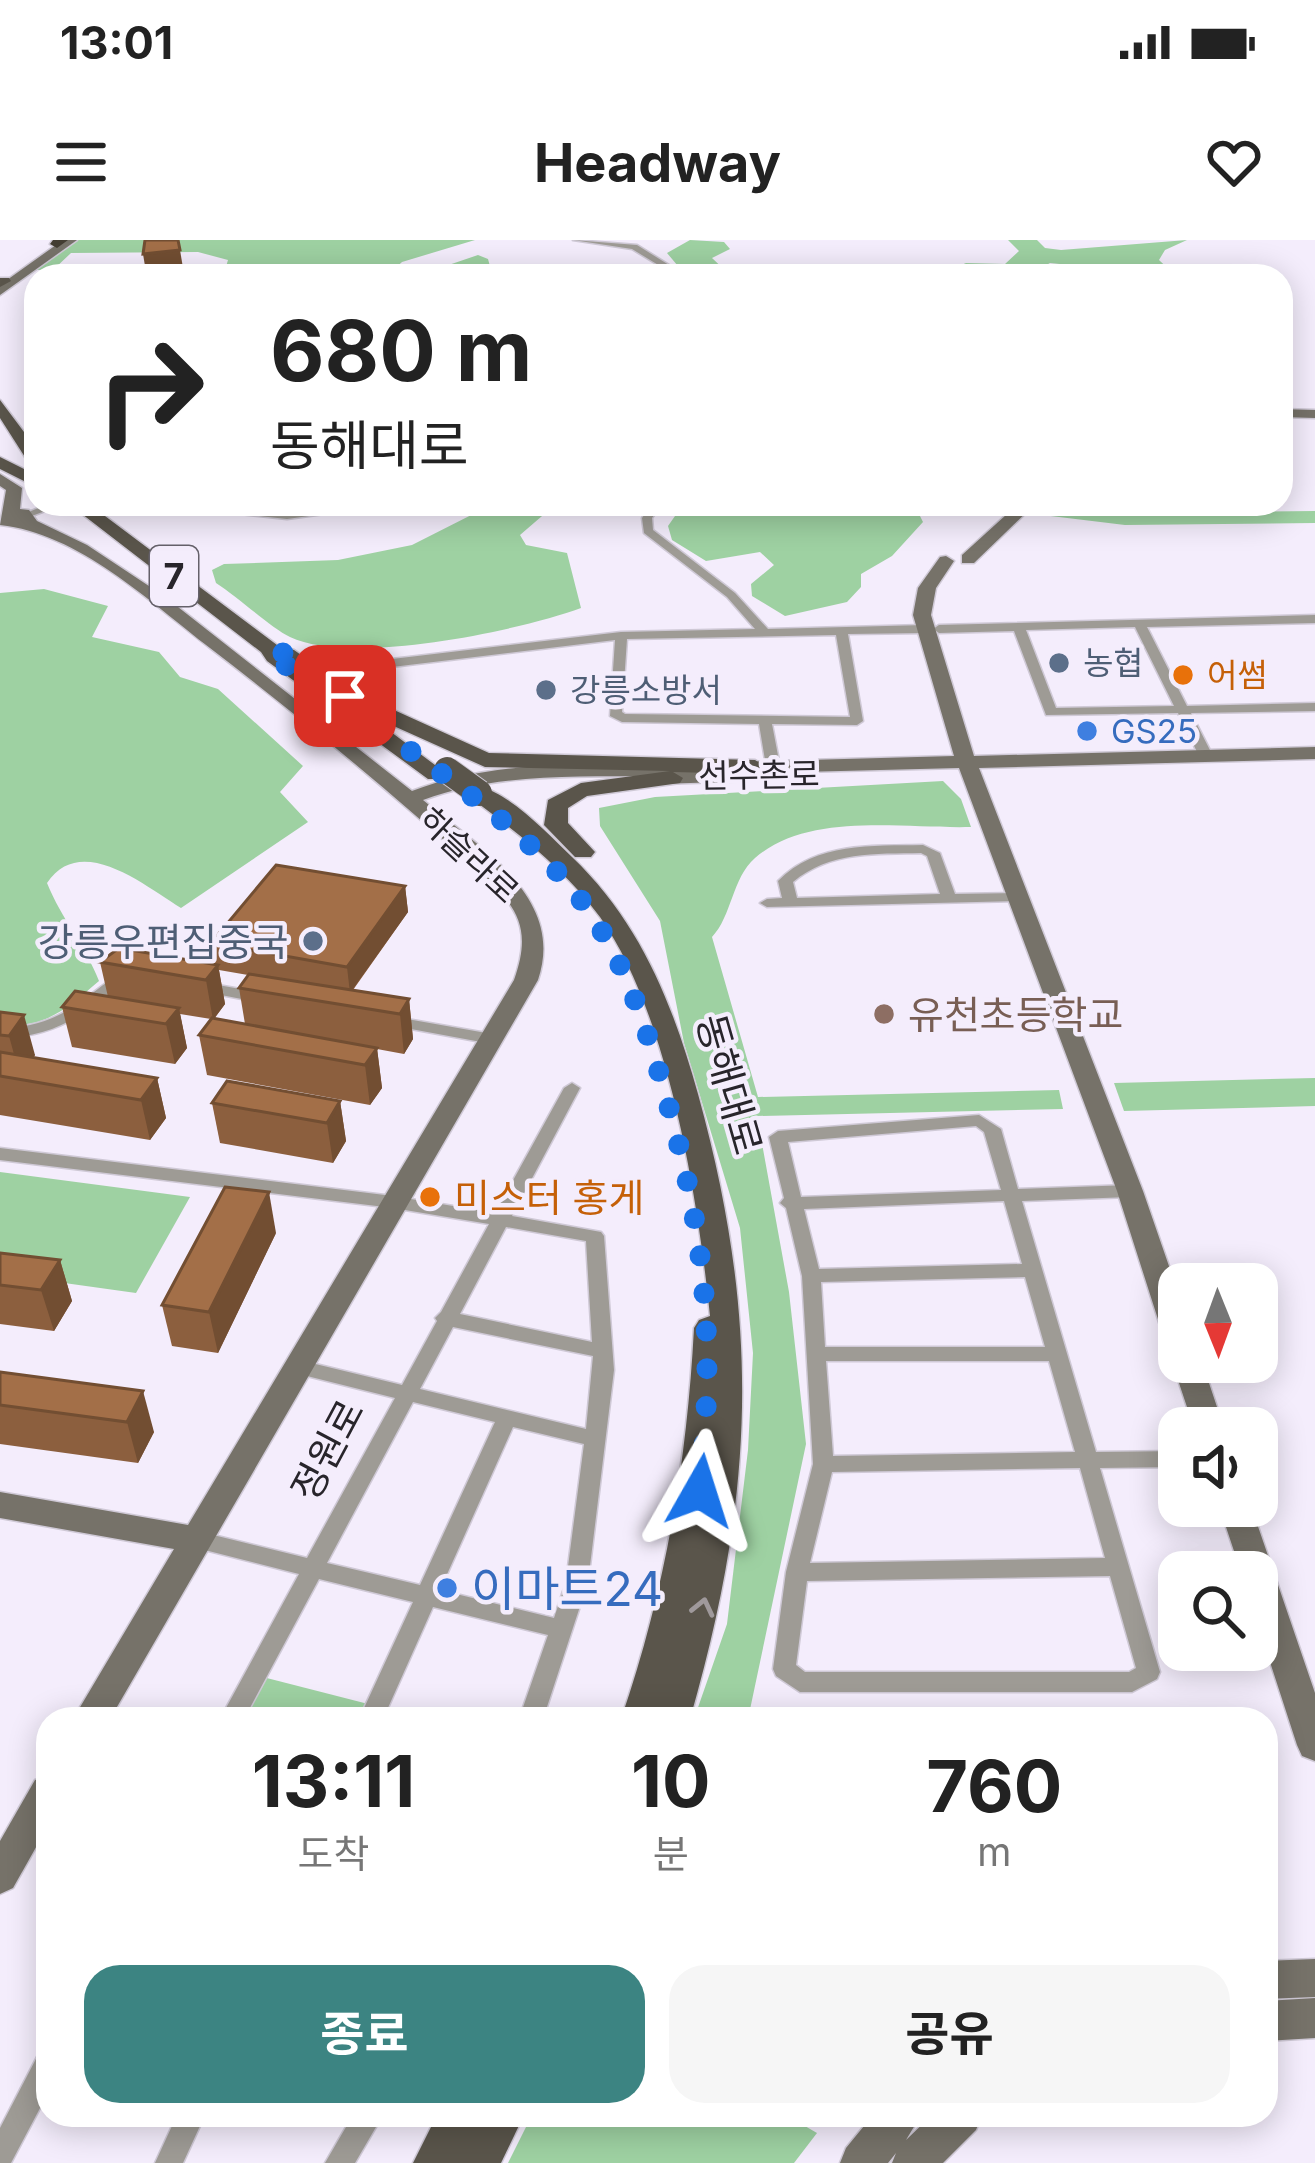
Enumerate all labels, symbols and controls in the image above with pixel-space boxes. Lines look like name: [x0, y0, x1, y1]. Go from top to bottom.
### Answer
text: 13:01: [60, 15, 173, 70]
icon: menu: [48, 129, 114, 195]
icon: heart: [1201, 129, 1267, 195]
text: Headway: [534, 130, 781, 195]
text: 680 m: [270, 300, 532, 401]
icon: right: [72, 312, 228, 468]
text: 동해대로: [270, 413, 469, 478]
road number: 7: [150, 546, 198, 606]
place label: 농협: [1083, 643, 1144, 683]
pin: [294, 645, 396, 747]
marker: 농협: [1046, 650, 1072, 676]
place label: 어썸: [1207, 655, 1268, 695]
marker: 어썸: [1170, 662, 1196, 688]
icon: arrive: [312, 663, 378, 729]
place label: 강릉소방서: [570, 670, 722, 710]
marker: 강릉소방서: [533, 677, 559, 703]
place label: GS25: [1111, 711, 1197, 751]
marker: GS25: [1074, 718, 1100, 744]
street label: 선수촌로: [698, 754, 820, 796]
street label: 하슬라로: [411, 799, 527, 911]
place label: 강릉우편집중국: [38, 918, 289, 965]
marker: 강릉우편집중국: [300, 928, 326, 954]
place label: 유천초등학교: [908, 991, 1123, 1038]
marker: 유천초등학교: [871, 1001, 897, 1027]
street label: 동해대로: [688, 1009, 772, 1159]
place label: 미스터 홍게: [454, 1174, 644, 1221]
marker: 미스터 홍게: [417, 1184, 443, 1210]
north arrow: [1158, 1263, 1278, 1383]
map controls: [1158, 1263, 1278, 1671]
street label: 정원로: [281, 1391, 373, 1509]
button: sound: [1158, 1407, 1278, 1527]
position arrow: [637, 1428, 763, 1554]
button: search: [1158, 1551, 1278, 1671]
place label: 이마트24: [471, 1559, 663, 1618]
marker: 이마트24: [434, 1575, 460, 1601]
one-way arrow: [690, 1598, 715, 1618]
text: 13:11: [252, 1737, 415, 1824]
text: 10: [631, 1737, 711, 1824]
text: 760: [926, 1742, 1062, 1829]
text: m: [977, 1828, 1011, 1875]
text: 도착: [298, 1830, 369, 1877]
text: 분: [653, 1830, 689, 1877]
button: 종료: [84, 1965, 645, 2103]
button: 공유: [669, 1965, 1230, 2103]

